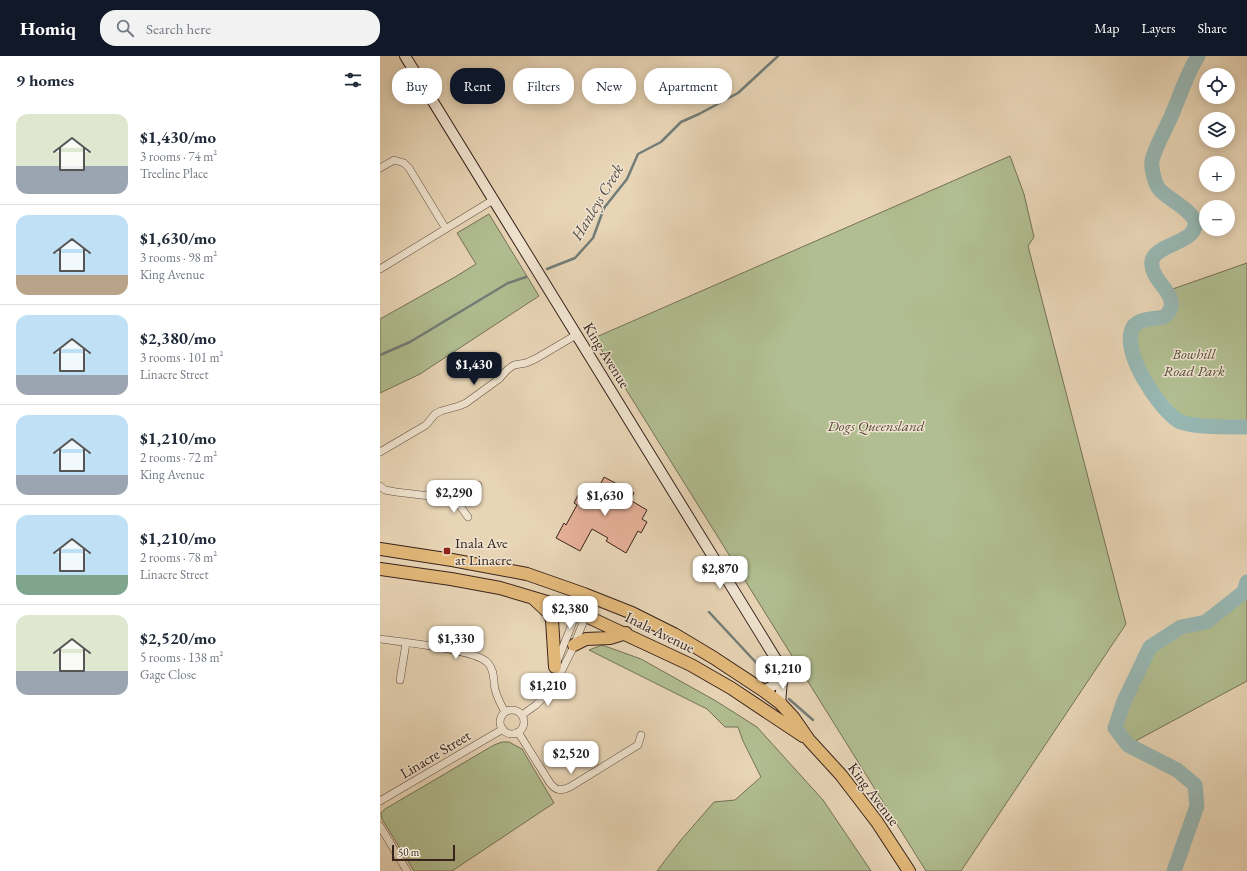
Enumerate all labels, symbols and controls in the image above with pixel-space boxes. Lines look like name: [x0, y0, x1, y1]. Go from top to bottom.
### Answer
search box: [100, 10, 380, 46]
text: Homiq: [20, 16, 76, 41]
icon: search: [114, 17, 136, 39]
text: Search here: [146, 19, 211, 38]
text: Map: [1094, 19, 1119, 37]
text: Layers: [1141, 19, 1176, 37]
text: Share: [1198, 19, 1227, 37]
chip: Buy: [392, 68, 442, 104]
chip: Rent: [450, 68, 505, 104]
chip: Filters: [513, 68, 574, 104]
chip: New: [582, 68, 636, 104]
chip: Apartment: [644, 68, 732, 104]
map controls: [1199, 68, 1235, 236]
button: locate: [1199, 68, 1235, 104]
text: 9 homes: [16, 69, 74, 91]
icon: filters: [342, 69, 364, 91]
button: layers: [1199, 112, 1235, 148]
text: $1,430/mo: [140, 126, 216, 148]
icon: home: [48, 130, 96, 178]
text: 3 rooms · 74 m²: [140, 148, 217, 165]
button: +: [1199, 156, 1235, 192]
water label: Hanleys Creek: [565, 159, 628, 245]
text: Treeline Place: [140, 165, 208, 182]
button: −: [1199, 200, 1235, 236]
text: $1,630/mo: [140, 227, 216, 249]
icon: home: [48, 231, 96, 279]
text: 3 rooms · 98 m²: [140, 249, 217, 266]
text: King Avenue: [140, 266, 204, 283]
street label: King Avenue: [579, 318, 635, 392]
text: $2,380/mo: [140, 327, 216, 349]
icon: home: [48, 331, 96, 379]
park label: Bowhill Road Park: [1163, 344, 1225, 380]
text: 3 rooms · 101 m²: [140, 349, 224, 366]
pin: $1,430: [441, 352, 507, 386]
text: $1,430: [456, 356, 492, 373]
text: Linacre Street: [140, 366, 209, 383]
park label: Dogs Queensland: [826, 416, 925, 435]
text: $1,210/mo: [140, 427, 216, 449]
icon: home: [48, 431, 96, 479]
text: 2 rooms · 72 m²: [140, 449, 217, 466]
text: King Avenue: [140, 466, 204, 483]
pin: $2,290: [421, 480, 487, 514]
pin: $1,630: [572, 483, 638, 517]
text: $2,290: [436, 484, 472, 501]
text: $1,630: [587, 487, 623, 504]
text: $1,210/mo: [140, 527, 216, 549]
icon: home: [48, 531, 96, 579]
place label: Inala Ave at Linacre: [455, 533, 512, 569]
marker: Inala Ave at Linacre: [442, 546, 452, 556]
text: 2 rooms · 78 m²: [140, 549, 217, 566]
pin: $2,870: [687, 556, 753, 590]
text: $2,870: [702, 560, 738, 577]
text: Linacre Street: [140, 566, 209, 583]
pin: $2,380: [537, 596, 603, 630]
text: $2,380: [552, 600, 588, 617]
street label: Inala Avenue: [622, 607, 698, 657]
pin: $1,330: [423, 626, 489, 660]
text: $2,520/mo: [140, 627, 216, 649]
text: $1,330: [438, 630, 474, 647]
icon: home: [48, 631, 96, 679]
text: 5 rooms · 138 m²: [140, 649, 224, 666]
pin: $1,210: [750, 656, 816, 690]
text: $1,210: [765, 660, 801, 677]
text: Gage Close: [140, 666, 196, 683]
pin: $1,210: [515, 673, 581, 707]
text: $1,210: [530, 677, 566, 694]
street label: Linacre Street: [396, 725, 474, 782]
pin: $2,520: [538, 741, 604, 775]
text: $2,520: [553, 745, 589, 762]
street label: King Avenue: [844, 759, 904, 830]
scale bar: [392, 843, 455, 862]
text: 50 m: [398, 845, 419, 859]

